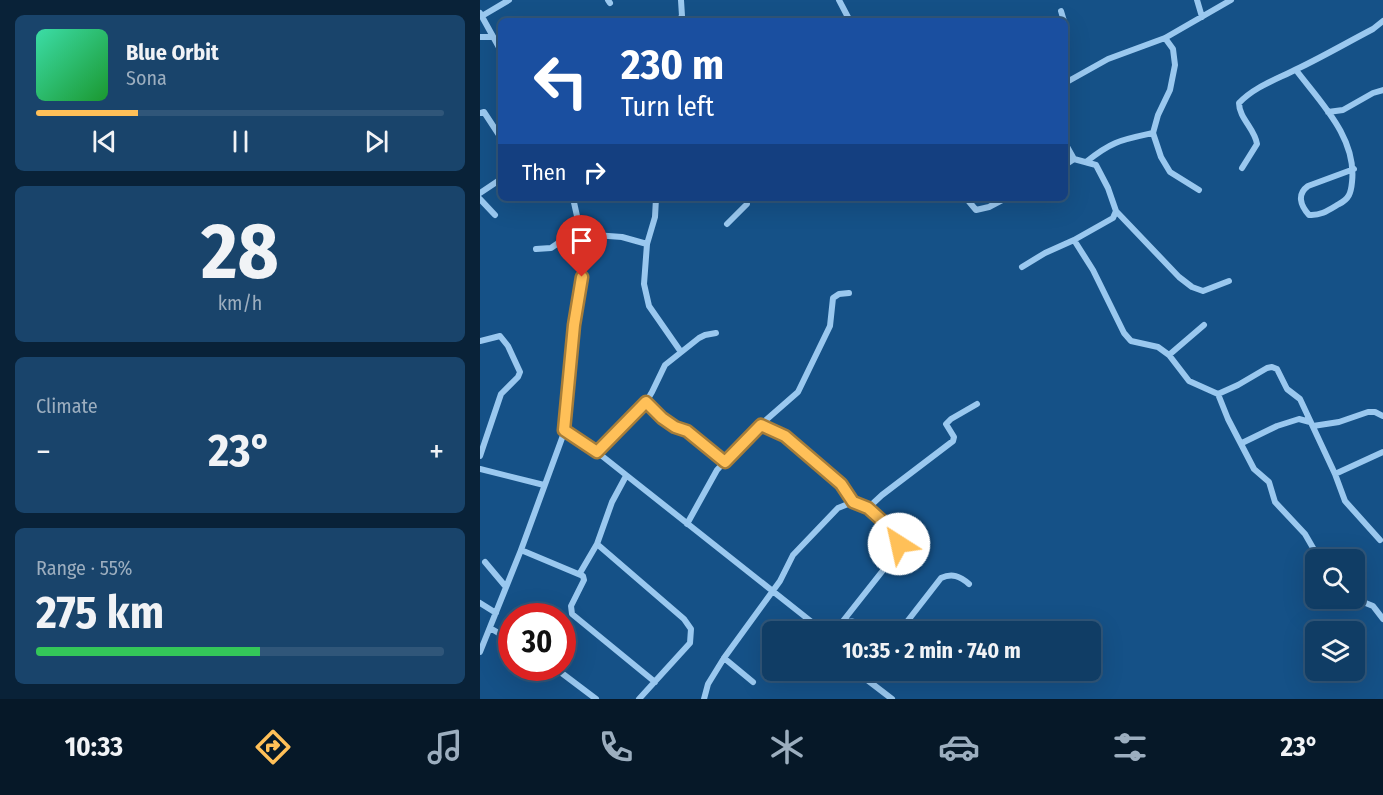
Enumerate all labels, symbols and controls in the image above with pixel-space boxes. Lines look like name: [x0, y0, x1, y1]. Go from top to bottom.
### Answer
text: Blue Orbit: [126, 39, 219, 66]
text: 230 m: [621, 40, 724, 90]
icon: left: [522, 42, 600, 120]
text: Sona: [126, 66, 167, 90]
text: Turn left: [621, 91, 714, 123]
icon: previous: [88, 125, 121, 158]
icon: pause: [224, 125, 257, 158]
icon: next: [360, 125, 393, 158]
icon: right: [578, 156, 611, 189]
text: Then: [522, 159, 566, 186]
text: 28: [201, 205, 279, 299]
pin: [556, 215, 607, 277]
icon: arrive: [565, 224, 598, 257]
text: km/h: [218, 291, 262, 315]
text: Climate: [36, 394, 98, 418]
text: 23°: [208, 424, 272, 478]
text: −: [36, 432, 51, 472]
text: +: [429, 432, 444, 472]
position arrow: [867, 512, 931, 576]
map controls: [1305, 549, 1365, 681]
button: search: [1305, 549, 1365, 609]
text: Range · 55%: [36, 556, 132, 580]
text: 275 km: [36, 586, 164, 640]
speed limit sign: 30: [498, 603, 576, 681]
button: layers: [1305, 621, 1365, 681]
text: 10:35 · 2 min · 740 m: [842, 637, 1021, 664]
icon: directions: [252, 726, 294, 768]
icon: music: [424, 726, 466, 768]
icon: phone: [595, 726, 637, 768]
icon: climate: [766, 726, 808, 768]
icon: car: [938, 726, 980, 768]
icon: filters: [1109, 726, 1151, 768]
text: 10:33: [65, 731, 123, 763]
text: 23°: [1280, 731, 1318, 763]

